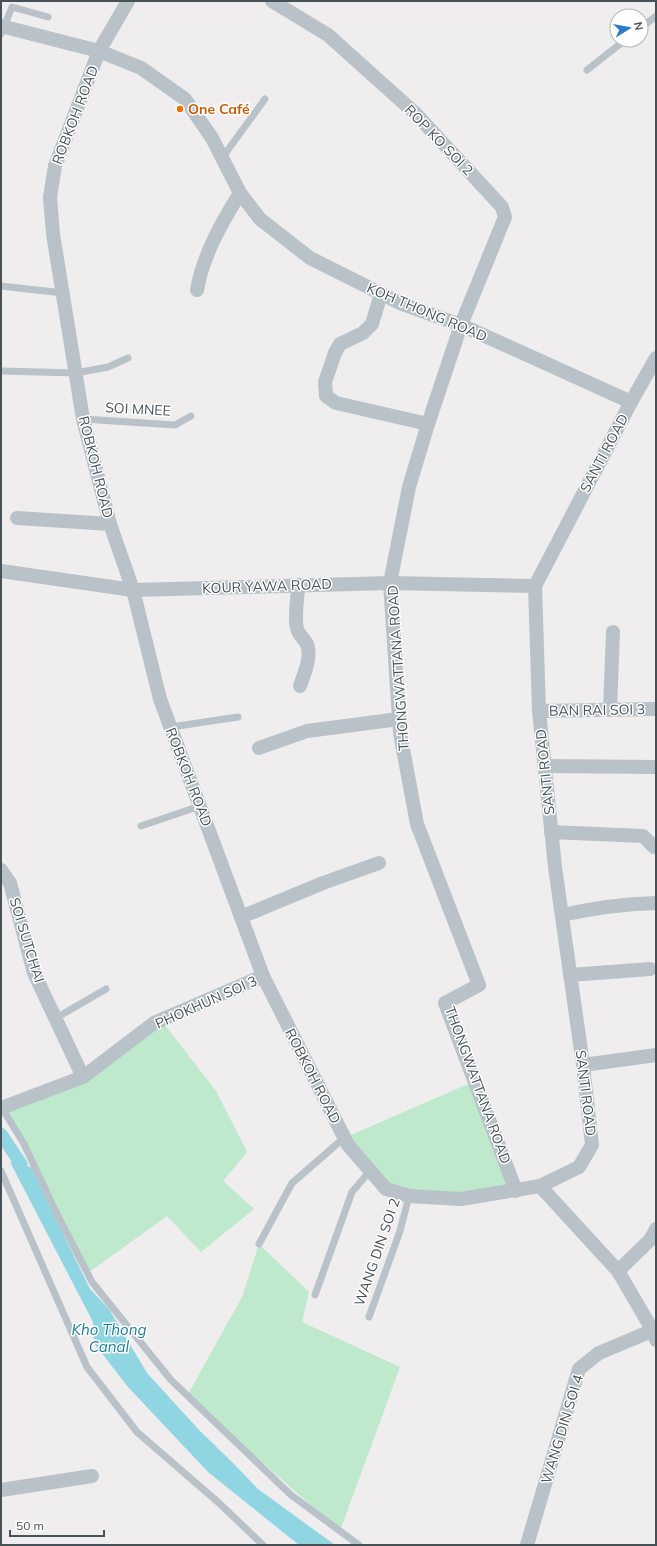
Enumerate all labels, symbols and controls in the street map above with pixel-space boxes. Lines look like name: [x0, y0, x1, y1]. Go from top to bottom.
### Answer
north arrow: [609, 8, 649, 48]
text: N: [631, 21, 646, 32]
street label: ROBKOH ROAD: [48, 63, 102, 167]
place label: One Café: [188, 100, 250, 118]
street label: ROP KO SOI 2: [401, 101, 477, 179]
marker: One Café: [175, 104, 185, 114]
street label: KOH THONG ROAD: [364, 279, 490, 345]
street label: SOI MNEE: [105, 398, 171, 420]
street label: SANTI ROAD: [576, 411, 632, 495]
street label: ROBKOH ROAD: [75, 414, 117, 520]
street label: KOUR YAWA ROAD: [202, 575, 332, 597]
street label: THONGWATTANA ROAD: [383, 584, 413, 752]
street label: BAN RAI SOI 3: [549, 700, 645, 720]
street label: ROBKOH ROAD: [162, 725, 216, 829]
street label: SANTI ROAD: [532, 728, 558, 816]
street label: SOI SUTCHAI: [6, 895, 48, 985]
street label: PHOKHUN SOI 3: [152, 971, 260, 1033]
street label: THONGWATTANA ROAD: [441, 1004, 515, 1166]
street label: ROBKOH ROAD: [281, 1025, 345, 1127]
street label: SANTI ROAD: [572, 1049, 600, 1137]
street label: WANG DIN SOI 2: [350, 1196, 404, 1308]
water label: Kho Thong Canal: [71, 1320, 147, 1356]
street label: WANG DIN SOI 4: [537, 1372, 587, 1486]
scale bar: [10, 1512, 104, 1538]
text: 50 m: [16, 1518, 44, 1533]

